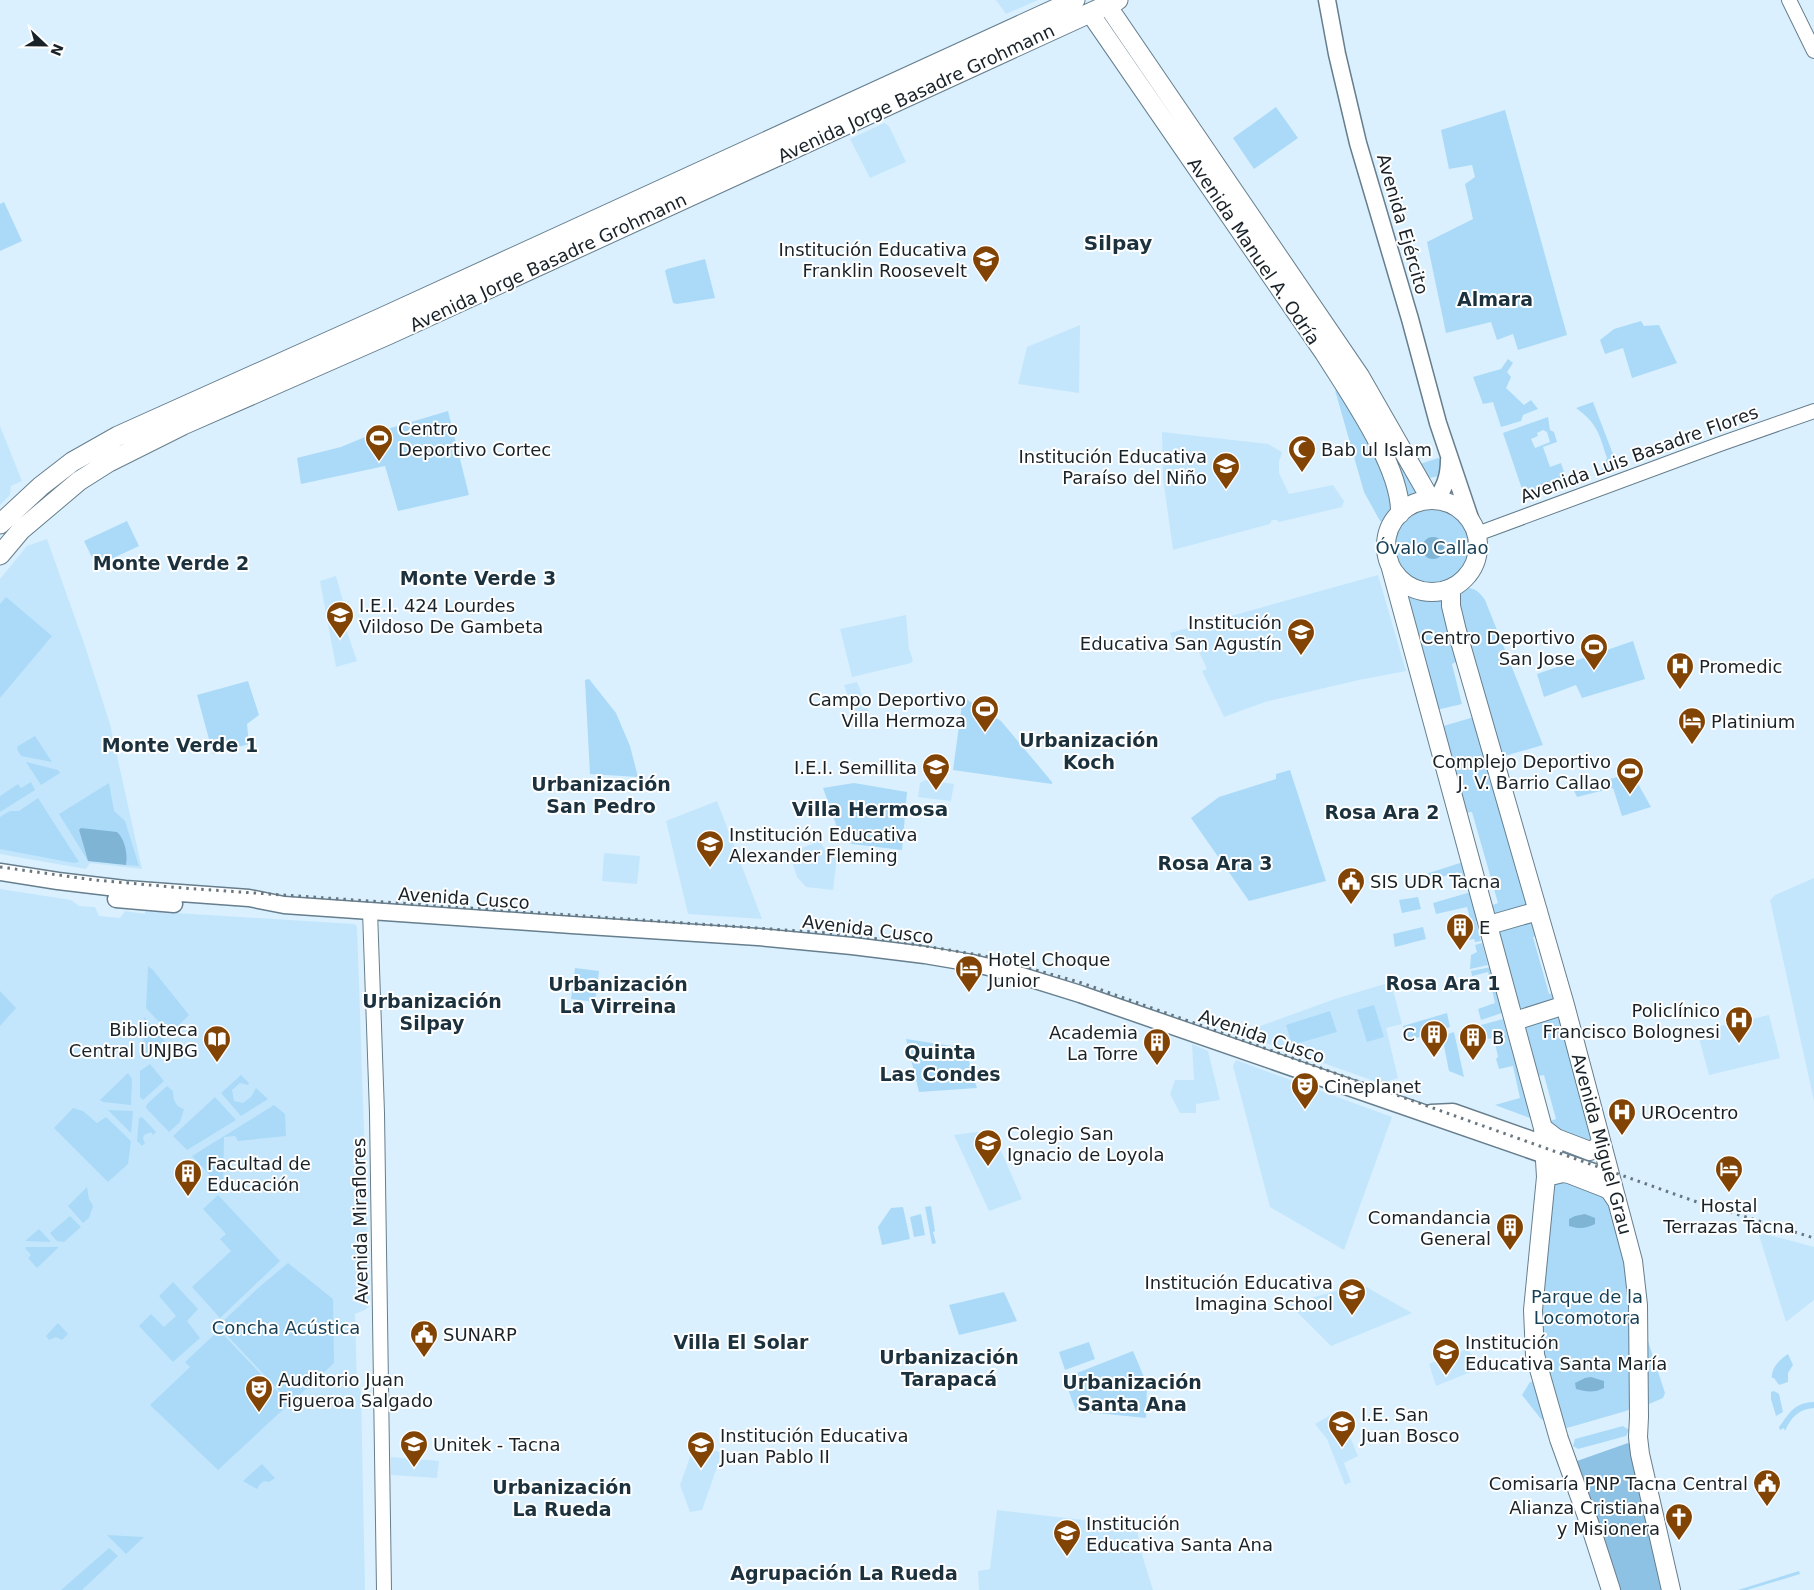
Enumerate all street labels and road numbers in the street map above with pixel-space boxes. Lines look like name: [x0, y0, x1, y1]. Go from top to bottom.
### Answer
street label: Avenida Jorge Basadre Grohmann: [774, 19, 1058, 167]
street label: Avenida Ejército: [1373, 151, 1433, 297]
street label: Avenida Manuel A. Odría: [1183, 153, 1325, 349]
street label: Avenida Jorge Basadre Grohmann: [406, 188, 690, 336]
street label: Avenida Luis Basadre Flores: [1517, 401, 1761, 507]
street label: Avenida Cusco: [398, 883, 530, 913]
street label: Avenida Cusco: [801, 911, 935, 947]
street label: Avenida Cusco: [1196, 1005, 1328, 1067]
street label: Avenida Miguel Grau: [1568, 1051, 1636, 1237]
street label: Avenida Miraflores: [348, 1138, 372, 1304]

